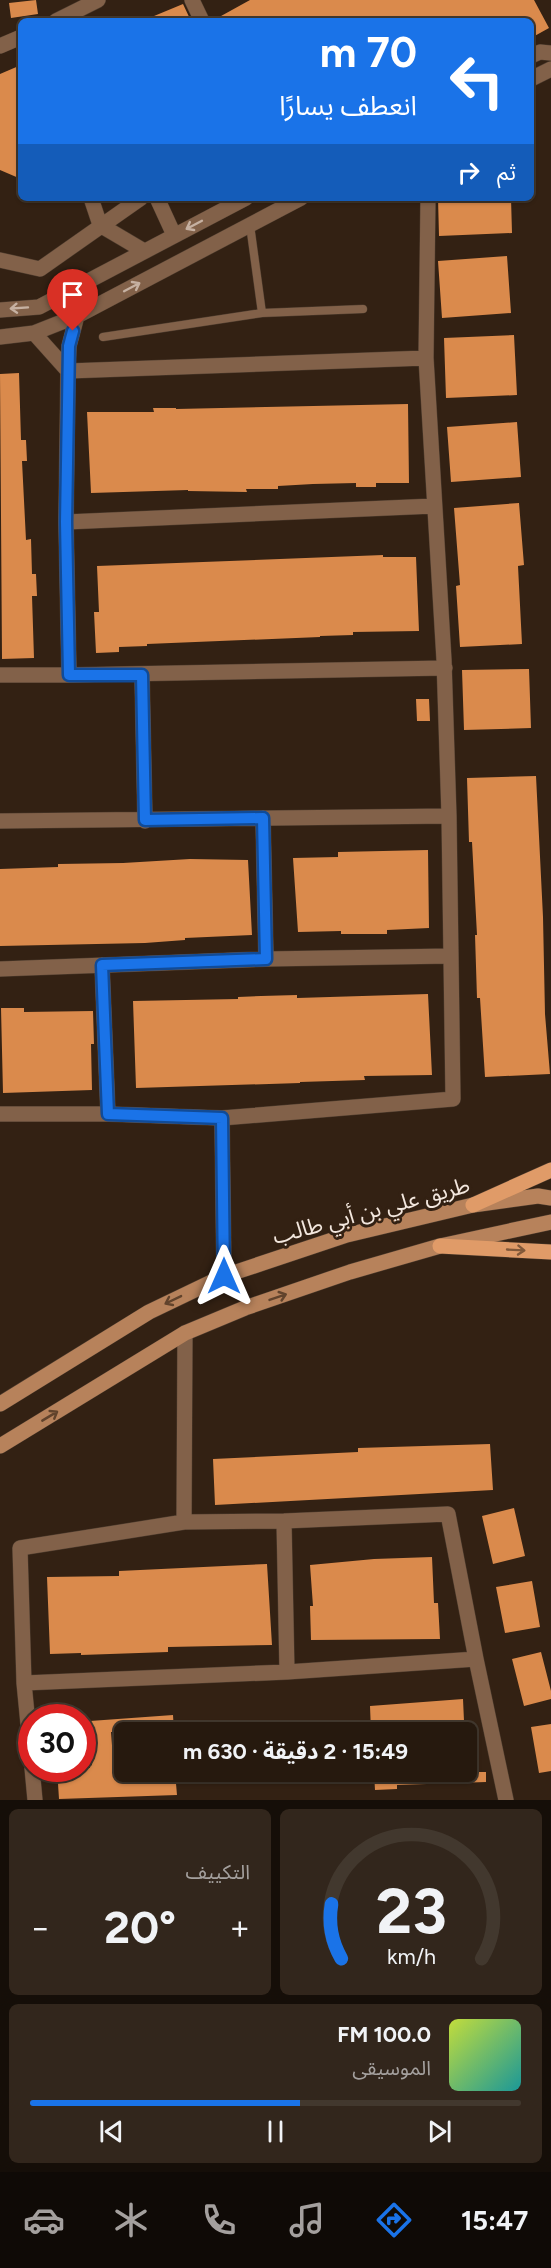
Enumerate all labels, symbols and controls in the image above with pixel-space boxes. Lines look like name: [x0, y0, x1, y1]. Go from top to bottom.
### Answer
text: 70 m: [320, 27, 417, 78]
icon: left: [438, 42, 516, 120]
text: انعطف يسارًا: [279, 89, 417, 122]
icon: right: [452, 156, 485, 189]
text: ثم: [497, 159, 516, 186]
one-way arrow: [185, 220, 203, 231]
pin: [47, 269, 98, 331]
icon: arrive: [56, 278, 89, 311]
one-way arrow: [122, 281, 140, 292]
one-way arrow: [10, 303, 30, 314]
street label: طريق علي بن أبي طالب: [269, 1171, 474, 1253]
position arrow: [192, 1244, 256, 1308]
one-way arrow: [506, 1244, 526, 1255]
one-way arrow: [268, 1290, 287, 1301]
one-way arrow: [164, 1295, 182, 1307]
one-way arrow: [41, 1409, 58, 1421]
speed limit sign: 30: [18, 1704, 96, 1782]
text: 15:49 · 2 دقيقة · 630 m: [183, 1738, 408, 1765]
text: التكييف: [186, 1860, 250, 1884]
text: 23: [376, 1874, 446, 1949]
text: 20°: [104, 1900, 176, 1954]
text: −: [30, 1908, 51, 1947]
text: +: [229, 1908, 250, 1947]
text: km/h: [387, 1944, 435, 1969]
text: 100.0 FM: [337, 2021, 431, 2048]
text: الموسيقى: [352, 2056, 431, 2080]
icon: previous: [95, 2115, 128, 2148]
icon: pause: [259, 2115, 292, 2148]
icon: next: [423, 2115, 456, 2148]
icon: car: [23, 2199, 65, 2241]
icon: climate: [110, 2199, 152, 2241]
icon: phone: [198, 2199, 240, 2241]
icon: music: [286, 2199, 328, 2241]
icon: directions: [373, 2199, 415, 2241]
text: 15:47: [461, 2204, 528, 2237]

